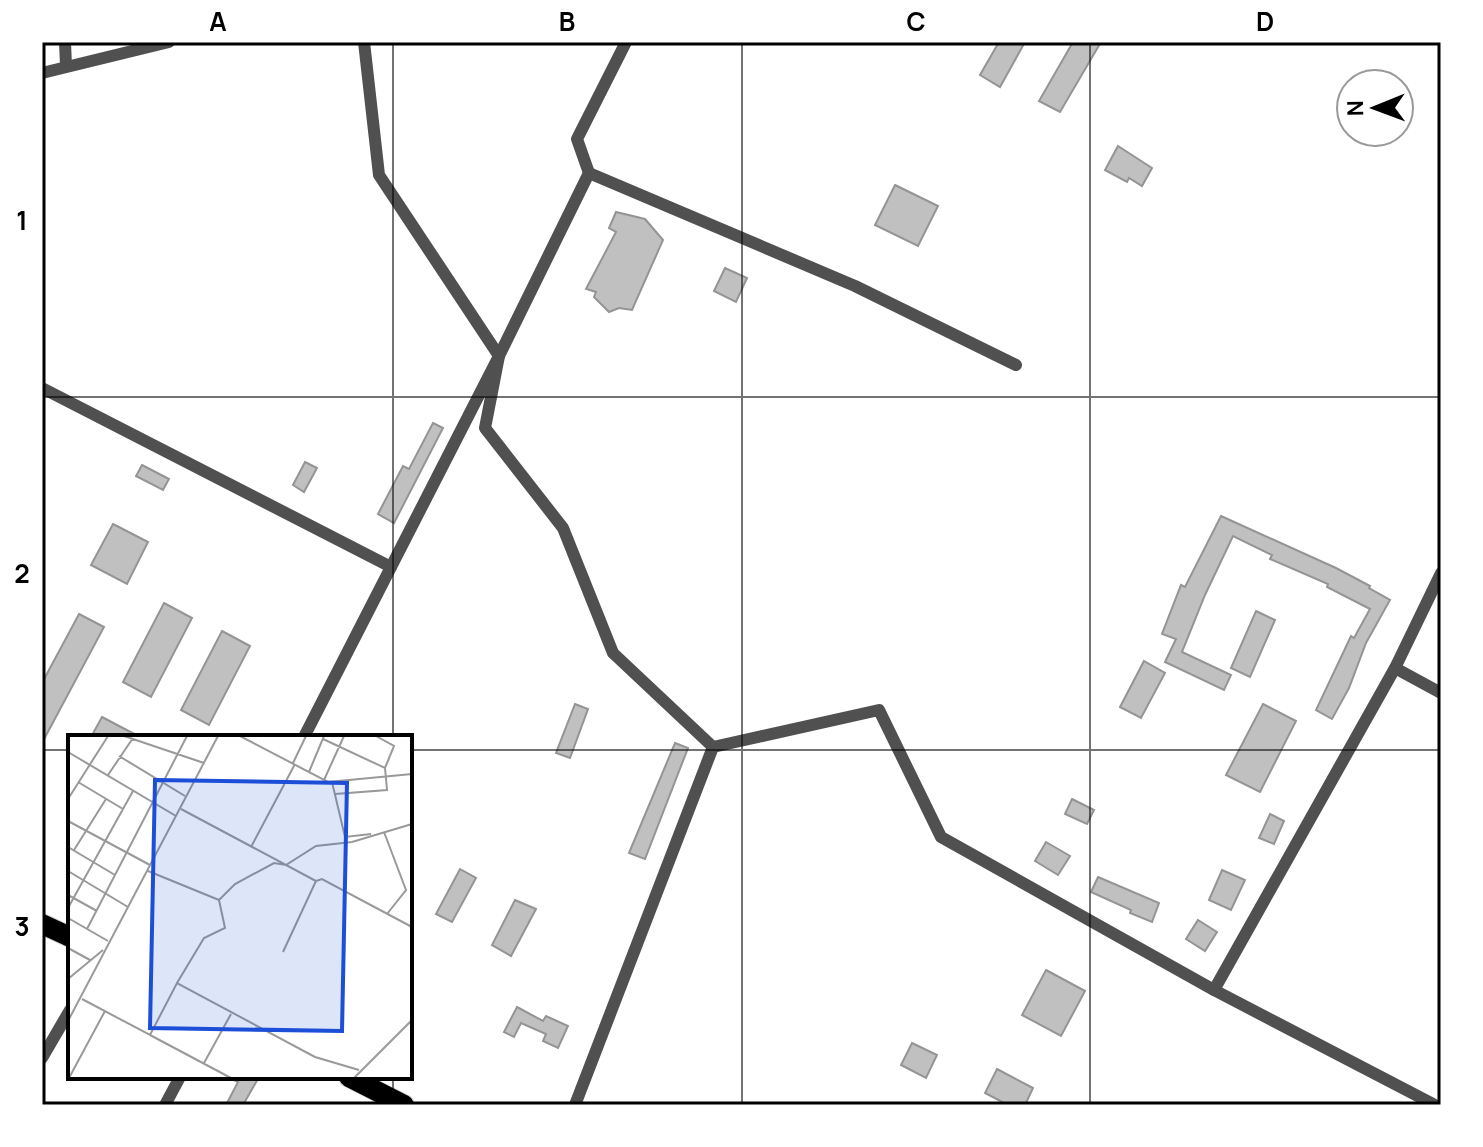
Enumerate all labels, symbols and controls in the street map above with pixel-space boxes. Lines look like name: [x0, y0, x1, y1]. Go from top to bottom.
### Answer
text: A: [209, 3, 227, 39]
text: B: [559, 3, 575, 39]
text: C: [906, 3, 926, 39]
text: D: [1256, 3, 1274, 39]
north arrow: [1335, 68, 1415, 148]
text: N: [1340, 100, 1370, 117]
text: 1: [16, 202, 28, 238]
text: 2: [14, 555, 30, 591]
inset map: [68, 735, 412, 1079]
text: 3: [14, 908, 30, 944]

